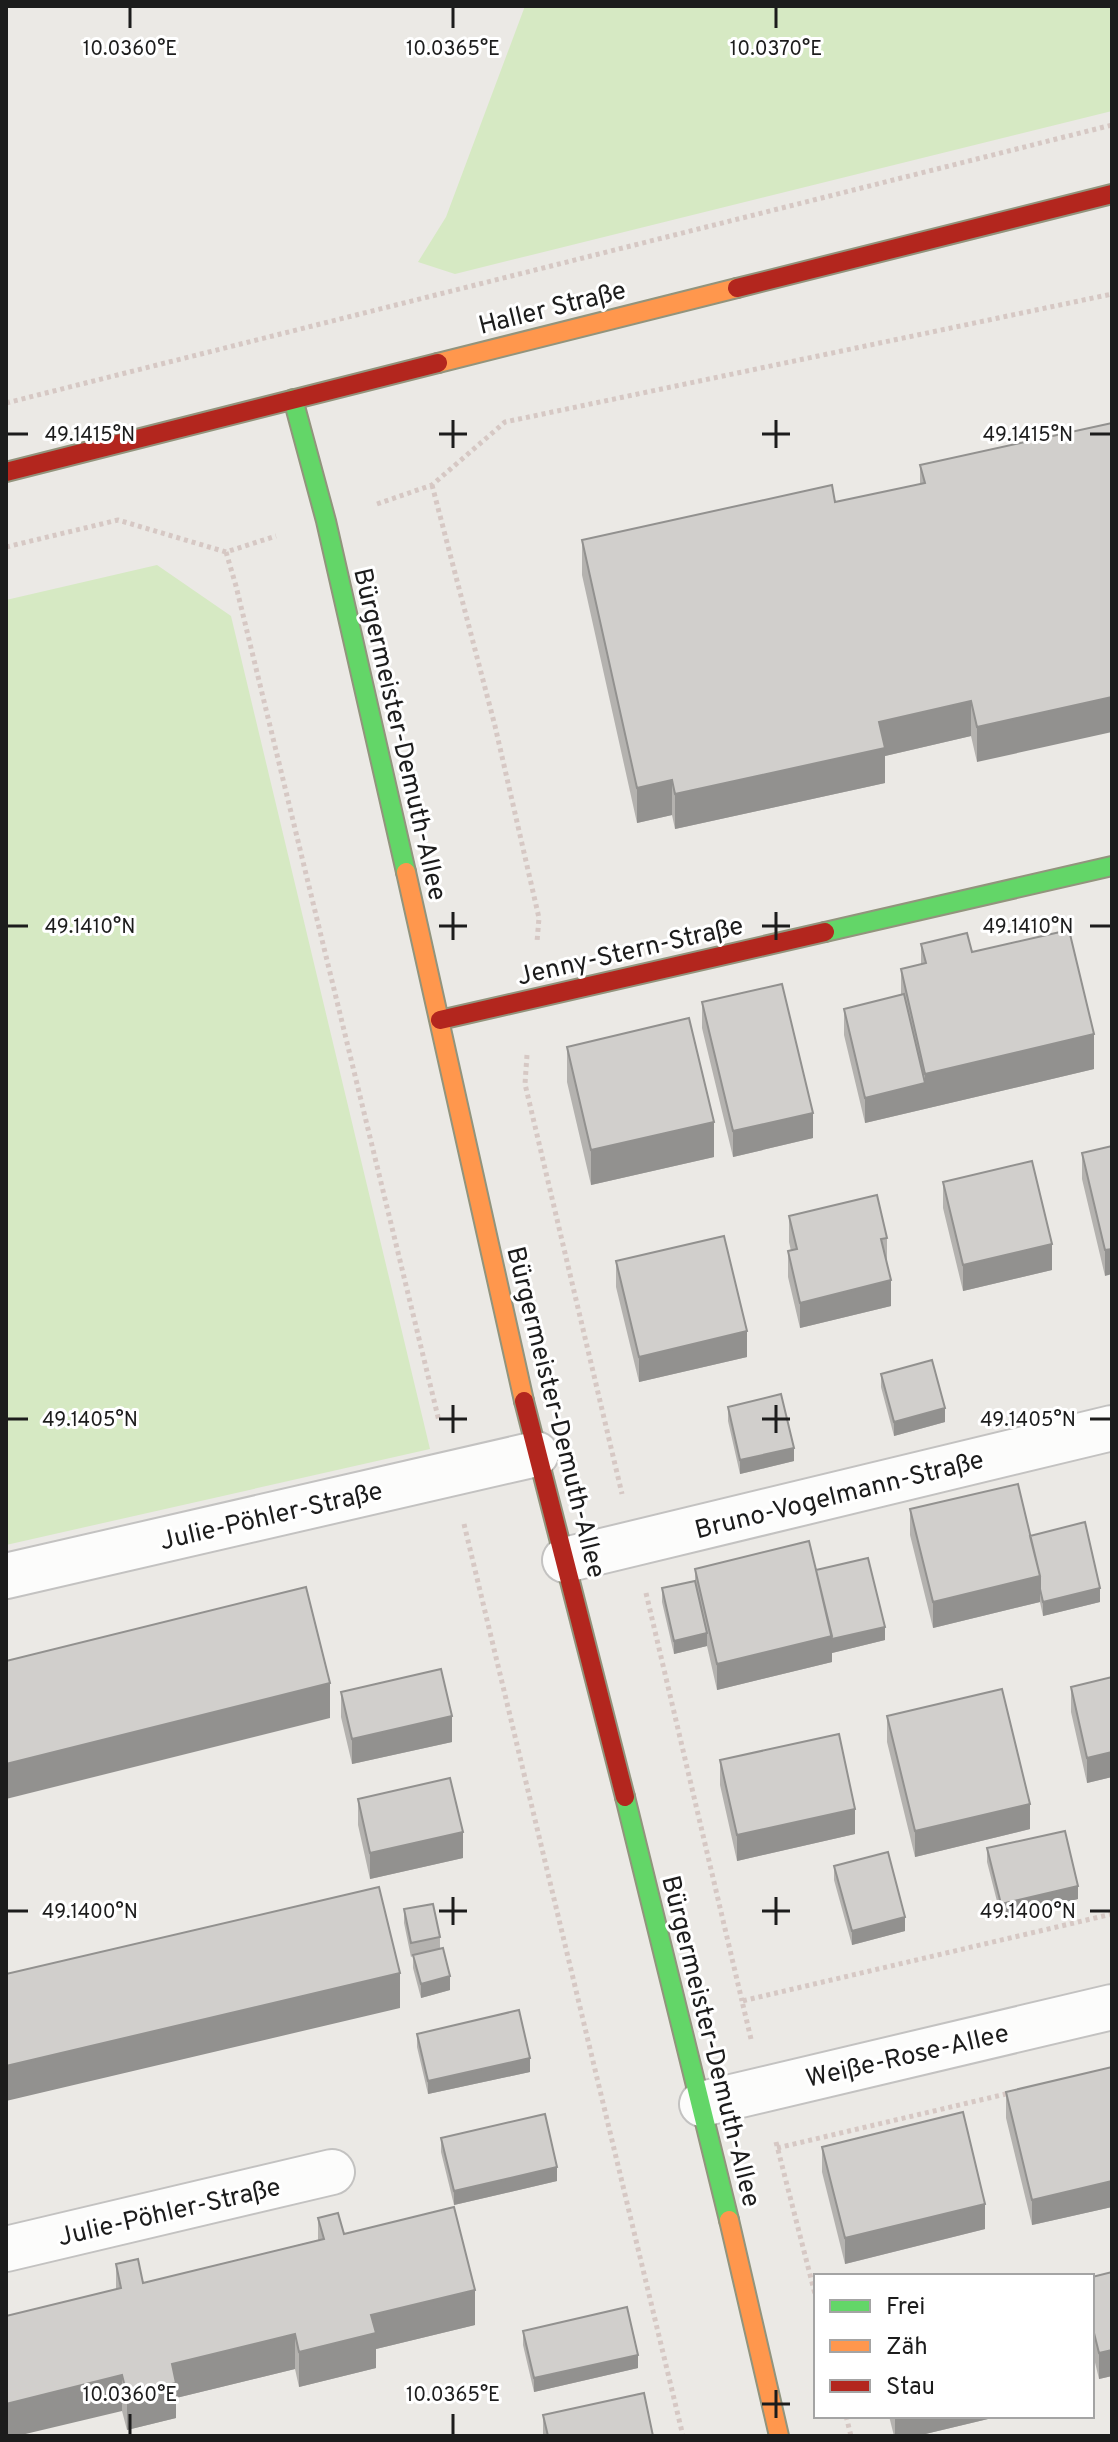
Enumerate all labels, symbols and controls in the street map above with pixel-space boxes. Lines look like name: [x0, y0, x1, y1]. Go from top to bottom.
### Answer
text: 10.0360°E: [83, 37, 177, 63]
text: 10.0365°E: [406, 37, 500, 63]
text: 10.0370°E: [730, 37, 822, 63]
street label: Haller Straße: [475, 275, 630, 344]
text: 49.1415°N: [45, 423, 135, 449]
text: 49.1415°N: [983, 423, 1073, 449]
street label: Bürgermeister-Demuth-Allee: [344, 565, 453, 904]
street label: Jenny-Stern-Straße: [514, 910, 747, 995]
text: 49.1410°N: [45, 915, 135, 941]
text: 49.1410°N: [983, 915, 1073, 941]
street label: Bürgermeister-Demuth-Allee: [497, 1243, 612, 1582]
text: 49.1405°N: [42, 1408, 138, 1434]
text: 49.1405°N: [980, 1408, 1076, 1434]
street label: Bruno-Vogelmann-Straße: [692, 1445, 988, 1548]
street label: Julie-Pöhler-Straße: [157, 1476, 386, 1559]
street label: Bürgermeister-Demuth-Allee: [652, 1872, 767, 2211]
text: 49.1400°N: [42, 1900, 138, 1926]
text: 49.1400°N: [980, 1900, 1076, 1926]
street label: Weiße-Rose-Allee: [803, 2018, 1012, 2097]
street label: Julie-Pöhler-Straße: [55, 2172, 284, 2255]
legend: [814, 2274, 1094, 2418]
text: Frei: [886, 2293, 925, 2323]
text: Zäh: [886, 2333, 928, 2363]
text: Stau: [886, 2373, 935, 2403]
text: 10.0360°E: [83, 2383, 177, 2409]
text: 10.0365°E: [406, 2383, 500, 2409]

